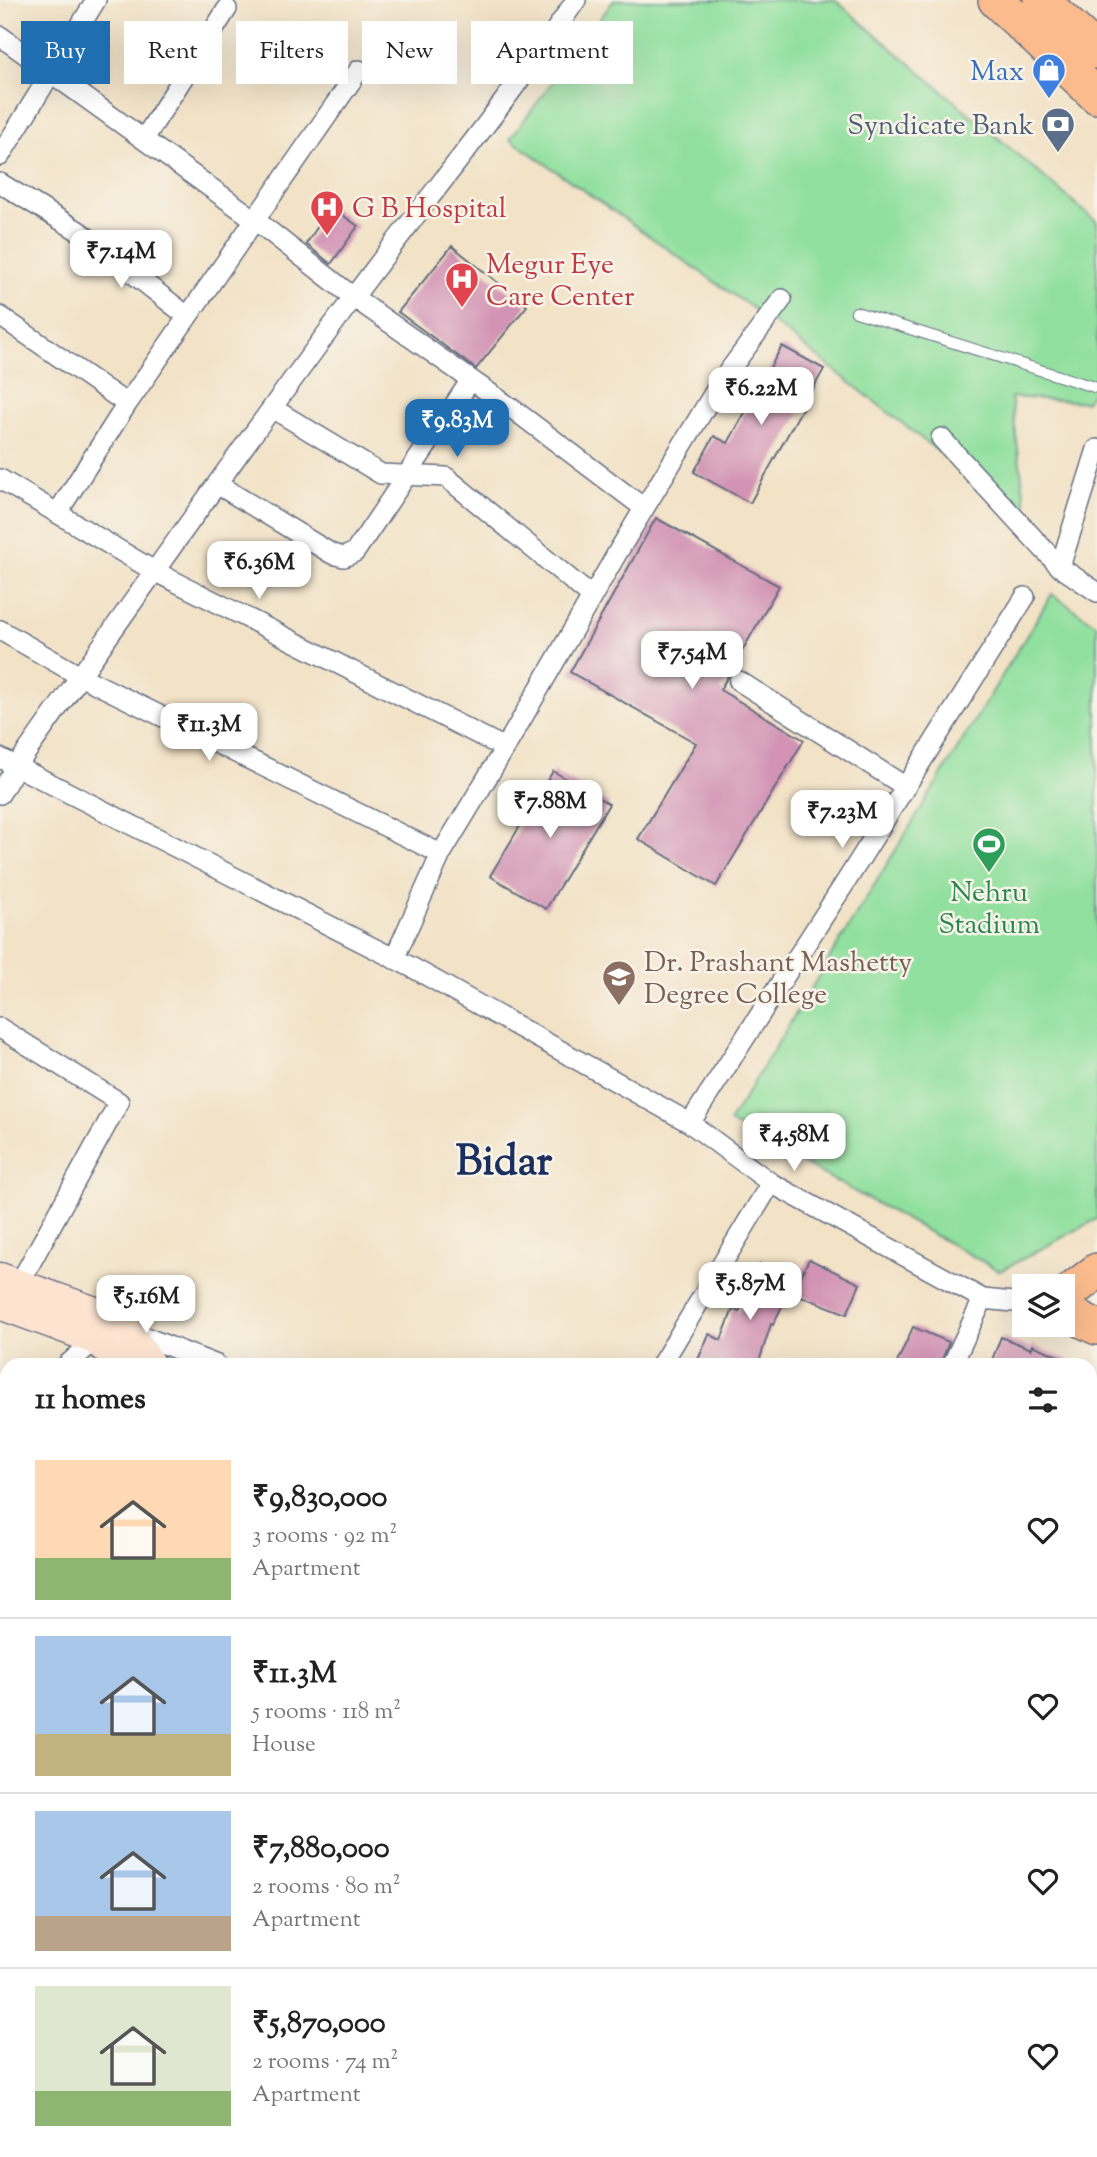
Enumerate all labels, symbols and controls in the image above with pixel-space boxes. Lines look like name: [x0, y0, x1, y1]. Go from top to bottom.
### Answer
chip: Buy: [21, 21, 110, 84]
chip: Rent: [124, 21, 222, 84]
chip: Filters: [236, 21, 348, 84]
chip: New: [362, 21, 457, 84]
chip: Apartment: [471, 21, 633, 84]
shop icon: Max: [1030, 51, 1068, 100]
place label: Max: [970, 53, 1024, 93]
bank icon: Syndicate Bank: [1039, 105, 1077, 154]
place label: Syndicate Bank: [847, 107, 1034, 147]
hospital icon: G B Hospital: [308, 188, 346, 237]
place label: G B Hospital: [352, 190, 507, 230]
pin: ₹7.14M: [64, 230, 178, 290]
text: ₹7.14M: [86, 236, 156, 269]
place label: Megur Eye Care Center: [486, 246, 635, 318]
hospital icon: Megur Eye Care Center: [443, 260, 481, 309]
pin: ₹6.22M: [704, 368, 818, 427]
text: ₹6.22M: [725, 373, 797, 406]
pin: ₹9.83M: [400, 400, 514, 459]
text: ₹9.83M: [421, 405, 493, 438]
pin: ₹6.36M: [202, 542, 316, 601]
text: ₹6.36M: [223, 547, 295, 580]
pin: ₹7.54M: [635, 632, 749, 691]
text: ₹7.54M: [657, 637, 727, 670]
pin: ₹11.3M: [152, 704, 266, 763]
text: ₹11.3M: [176, 709, 242, 742]
pin: ₹7.88M: [493, 780, 607, 840]
text: ₹7.88M: [513, 786, 587, 819]
pin: ₹7.23M: [785, 790, 899, 850]
text: ₹7.23M: [807, 796, 877, 829]
sports icon: Nehru Stadium: [970, 825, 1008, 874]
place label: Nehru Stadium: [938, 874, 1040, 946]
place label: Dr. Prashant Mashetty Degree College: [644, 944, 912, 1016]
school or university icon: Dr. Prashant Mashetty Degree College: [600, 958, 638, 1007]
pin: ₹4.58M: [737, 1114, 851, 1173]
text: ₹4.58M: [759, 1119, 829, 1152]
district label: Bidar: [456, 1134, 552, 1194]
pin: ₹5.87M: [693, 1262, 807, 1322]
text: ₹5.87M: [715, 1268, 785, 1301]
map controls: [1012, 1274, 1075, 1337]
button: layers: [1012, 1274, 1075, 1337]
pin: ₹5.16M: [89, 1276, 203, 1335]
text: ₹5.16M: [112, 1281, 180, 1314]
text: 11 homes: [35, 1379, 146, 1422]
icon: filters: [1024, 1381, 1062, 1419]
text: ₹9,830,000: [252, 1477, 387, 1520]
icon: home: [91, 1488, 175, 1572]
icon: heart: [1024, 1511, 1062, 1549]
text: 3 rooms · 92 m²: [252, 1520, 397, 1553]
text: Apartment: [252, 1553, 361, 1586]
text: ₹11.3M: [252, 1653, 337, 1696]
icon: home: [91, 1664, 175, 1748]
icon: heart: [1024, 1687, 1062, 1725]
text: 5 rooms · 118 m²: [252, 1696, 401, 1729]
text: House: [252, 1729, 316, 1762]
text: ₹7,880,000: [252, 1828, 390, 1871]
icon: home: [91, 1839, 175, 1923]
icon: heart: [1024, 1862, 1062, 1900]
text: 2 rooms · 80 m²: [252, 1871, 400, 1904]
text: Apartment: [252, 1904, 361, 1937]
text: ₹5,870,000: [252, 2003, 386, 2046]
icon: home: [91, 2014, 175, 2098]
icon: heart: [1024, 2037, 1062, 2075]
text: 2 rooms · 74 m²: [252, 2046, 398, 2079]
text: Apartment: [252, 2079, 361, 2112]

